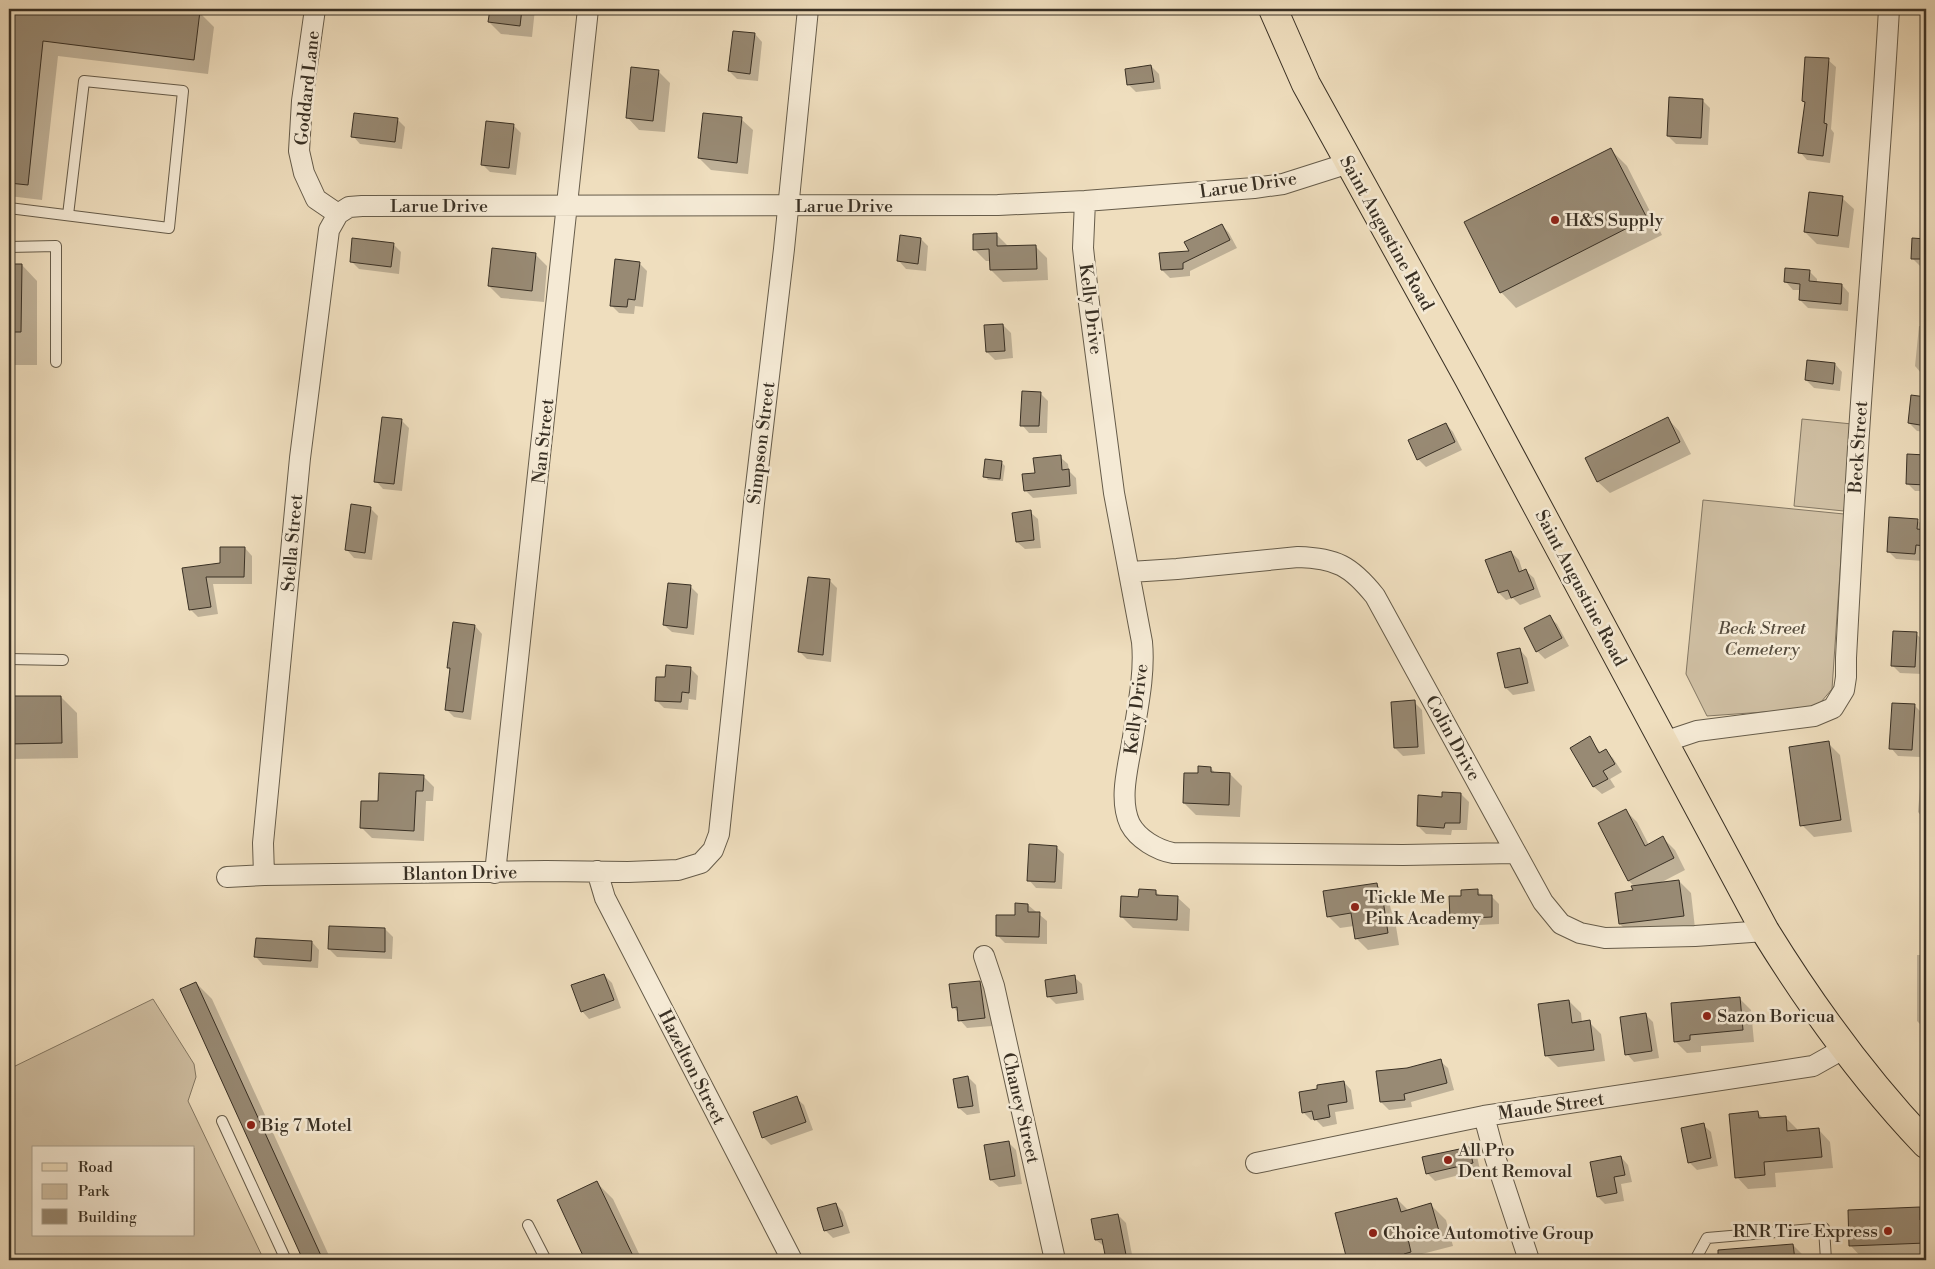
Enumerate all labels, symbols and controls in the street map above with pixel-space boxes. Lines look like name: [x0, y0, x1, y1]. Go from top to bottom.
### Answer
street label: Goddard Lane: [290, 29, 325, 147]
street label: Saint Augustine Road: [1334, 152, 1439, 316]
street label: Larue Drive: [1198, 167, 1298, 204]
street label: Larue Drive: [390, 195, 488, 218]
street label: Larue Drive: [795, 195, 893, 218]
place label: H&S Supply: [1565, 209, 1664, 232]
marker: H&S Supply: [1549, 214, 1561, 226]
street label: Kelly Drive: [1074, 262, 1107, 356]
street label: Simpson Street: [743, 380, 781, 506]
street label: Nan Street: [528, 397, 559, 485]
street label: Beck Street: [1844, 399, 1873, 495]
street label: Stella Street: [277, 493, 308, 593]
street label: Saint Augustine Road: [1530, 506, 1632, 671]
park label: Beck Street Cemetery: [1717, 617, 1807, 661]
street label: Kelly Drive: [1120, 662, 1153, 756]
street label: Colin Drive: [1420, 692, 1485, 785]
street label: Blanton Drive: [402, 861, 517, 886]
place label: Tickle Me Pink Academy: [1365, 886, 1481, 930]
marker: Tickle Me Pink Academy: [1349, 901, 1361, 913]
place label: Sazon Boricua: [1717, 1005, 1836, 1028]
street label: Hazelton Street: [653, 1006, 731, 1129]
marker: Sazon Boricua: [1701, 1010, 1713, 1022]
street label: Chaney Street: [997, 1050, 1045, 1167]
street label: Maude Street: [1496, 1088, 1606, 1125]
place label: Big 7 Motel: [260, 1114, 353, 1137]
marker: Big 7 Motel: [245, 1119, 257, 1131]
place label: All Pro Dent Removal: [1457, 1139, 1573, 1183]
legend: [32, 1146, 195, 1236]
marker: All Pro Dent Removal: [1442, 1154, 1454, 1166]
text: Road: [78, 1158, 113, 1177]
text: Park: [78, 1182, 110, 1201]
text: Building: [77, 1208, 137, 1227]
place label: RNR Tire Express: [1733, 1220, 1878, 1243]
place label: Choice Automotive Group: [1383, 1222, 1594, 1245]
marker: RNR Tire Express: [1882, 1225, 1894, 1237]
marker: Choice Automotive Group: [1367, 1227, 1379, 1239]

